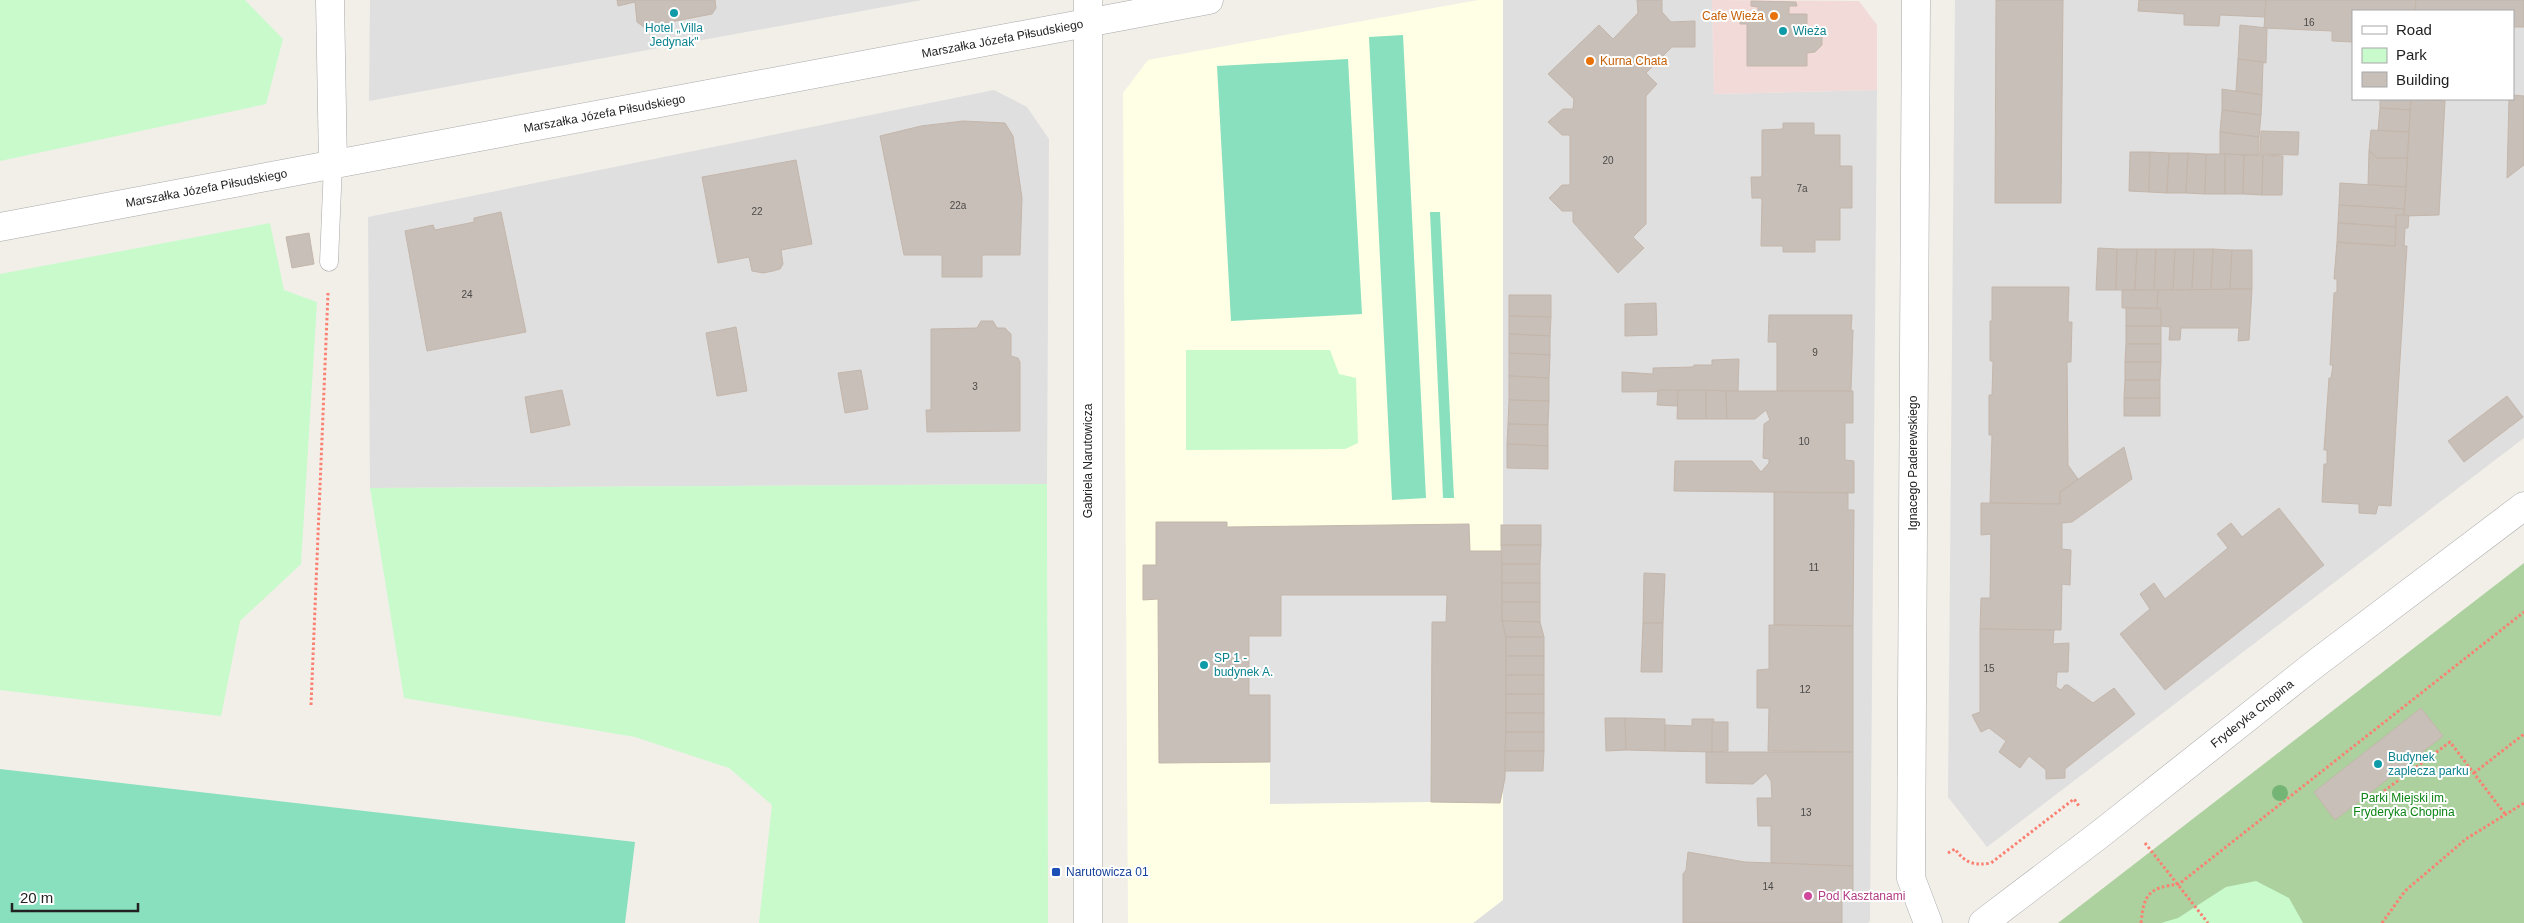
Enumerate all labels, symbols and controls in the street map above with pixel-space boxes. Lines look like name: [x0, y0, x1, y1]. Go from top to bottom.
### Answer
marker: Hotel „Villa Jedynak": [668, 7, 680, 19]
place label: Cafe Wieża: [1702, 9, 1764, 23]
marker: Cafe Wieża: [1768, 10, 1780, 22]
legend: [2352, 10, 2514, 100]
street label: Marszałka Józefa Piłsudskiego: [920, 17, 1085, 61]
house number: 16: [2303, 17, 2315, 28]
place label: Hotel „Villa Jedynak": [645, 21, 703, 49]
text: Road: [2396, 21, 2432, 38]
place label: Wieża: [1793, 24, 1827, 38]
marker: Wieża: [1777, 25, 1789, 37]
text: Park: [2396, 46, 2427, 63]
place label: Kurna Chata: [1600, 54, 1668, 68]
marker: Kurna Chata: [1584, 55, 1596, 67]
text: Building: [2396, 71, 2449, 88]
street label: Marszałka Józefa Piłsudskiego: [522, 91, 687, 136]
house number: 20: [1602, 155, 1614, 166]
street label: Marszałka Józefa Piłsudskiego: [124, 166, 289, 210]
house number: 7a: [1796, 183, 1808, 194]
house number: 22a: [950, 200, 967, 211]
house number: 22: [751, 206, 763, 217]
house number: 24: [461, 289, 473, 300]
house number: 9: [1812, 347, 1818, 358]
house number: 3: [972, 381, 978, 392]
street label: Ignacego Paderewskiego: [1906, 395, 1920, 530]
street label: Gabriela Narutowicza: [1081, 403, 1095, 518]
house number: 10: [1798, 436, 1810, 447]
house number: 11: [1809, 562, 1820, 573]
place label: SP 1 - budynek A.: [1214, 651, 1273, 679]
marker: SP 1 - budynek A.: [1198, 659, 1210, 671]
house number: 15: [1983, 663, 1995, 674]
street label: Fryderyka Chopina: [2208, 677, 2297, 751]
house number: 12: [1799, 684, 1811, 695]
place label: Budynek zaplecza parku: [2388, 750, 2469, 778]
marker: Budynek zaplecza parku: [2372, 758, 2384, 770]
park label: Parki Miejski im. Fryderyka Chopina: [2353, 791, 2455, 819]
house number: 13: [1800, 807, 1812, 818]
place label: Narutowicza 01: [1066, 865, 1149, 879]
marker: Narutowicza 01: [1050, 866, 1062, 878]
scale bar: [12, 880, 139, 912]
house number: 14: [1762, 881, 1774, 892]
text: 20 m: [20, 889, 53, 906]
place label: Pod Kasztanami: [1818, 889, 1905, 903]
marker: Pod Kasztanami: [1802, 890, 1814, 902]

